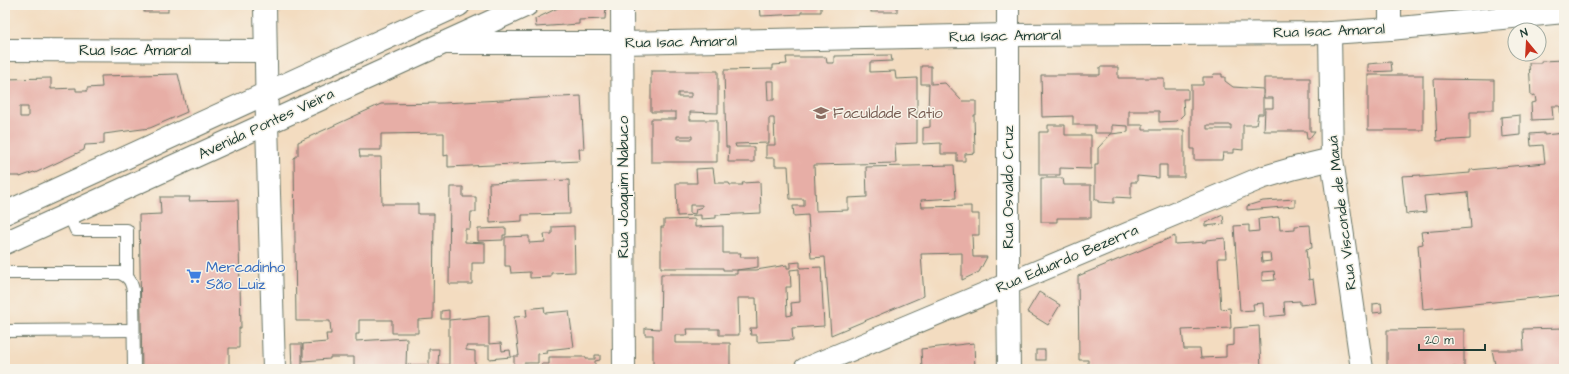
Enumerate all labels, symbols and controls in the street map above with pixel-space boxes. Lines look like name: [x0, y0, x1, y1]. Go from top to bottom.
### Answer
street label: Rua Isac Amaral: [1273, 19, 1385, 43]
north arrow: [1507, 22, 1547, 62]
street label: Rua Isac Amaral: [949, 25, 1061, 47]
text: N: [1518, 25, 1530, 41]
street label: Rua Isac Amaral: [625, 31, 737, 53]
street label: Rua Isac Amaral: [79, 40, 191, 61]
street label: Avenida Pontes Vieira: [195, 83, 338, 165]
place label: Faculdade Ratio: [833, 103, 943, 124]
school or university icon: Faculdade Ratio: [812, 104, 830, 122]
street label: Rua Joaquim Nabuco: [613, 115, 634, 258]
street label: Rua Osvaldo Cruz: [998, 125, 1019, 249]
street label: Rua Visconde de Mauá: [1322, 134, 1362, 291]
street label: Rua Eduardo Bezerra: [993, 219, 1142, 298]
place label: Mercadinho São Luiz: [206, 257, 286, 295]
supermarket icon: Mercadinho São Luiz: [185, 267, 203, 285]
scale bar: [1419, 326, 1485, 352]
text: 20 m: [1425, 332, 1454, 349]

